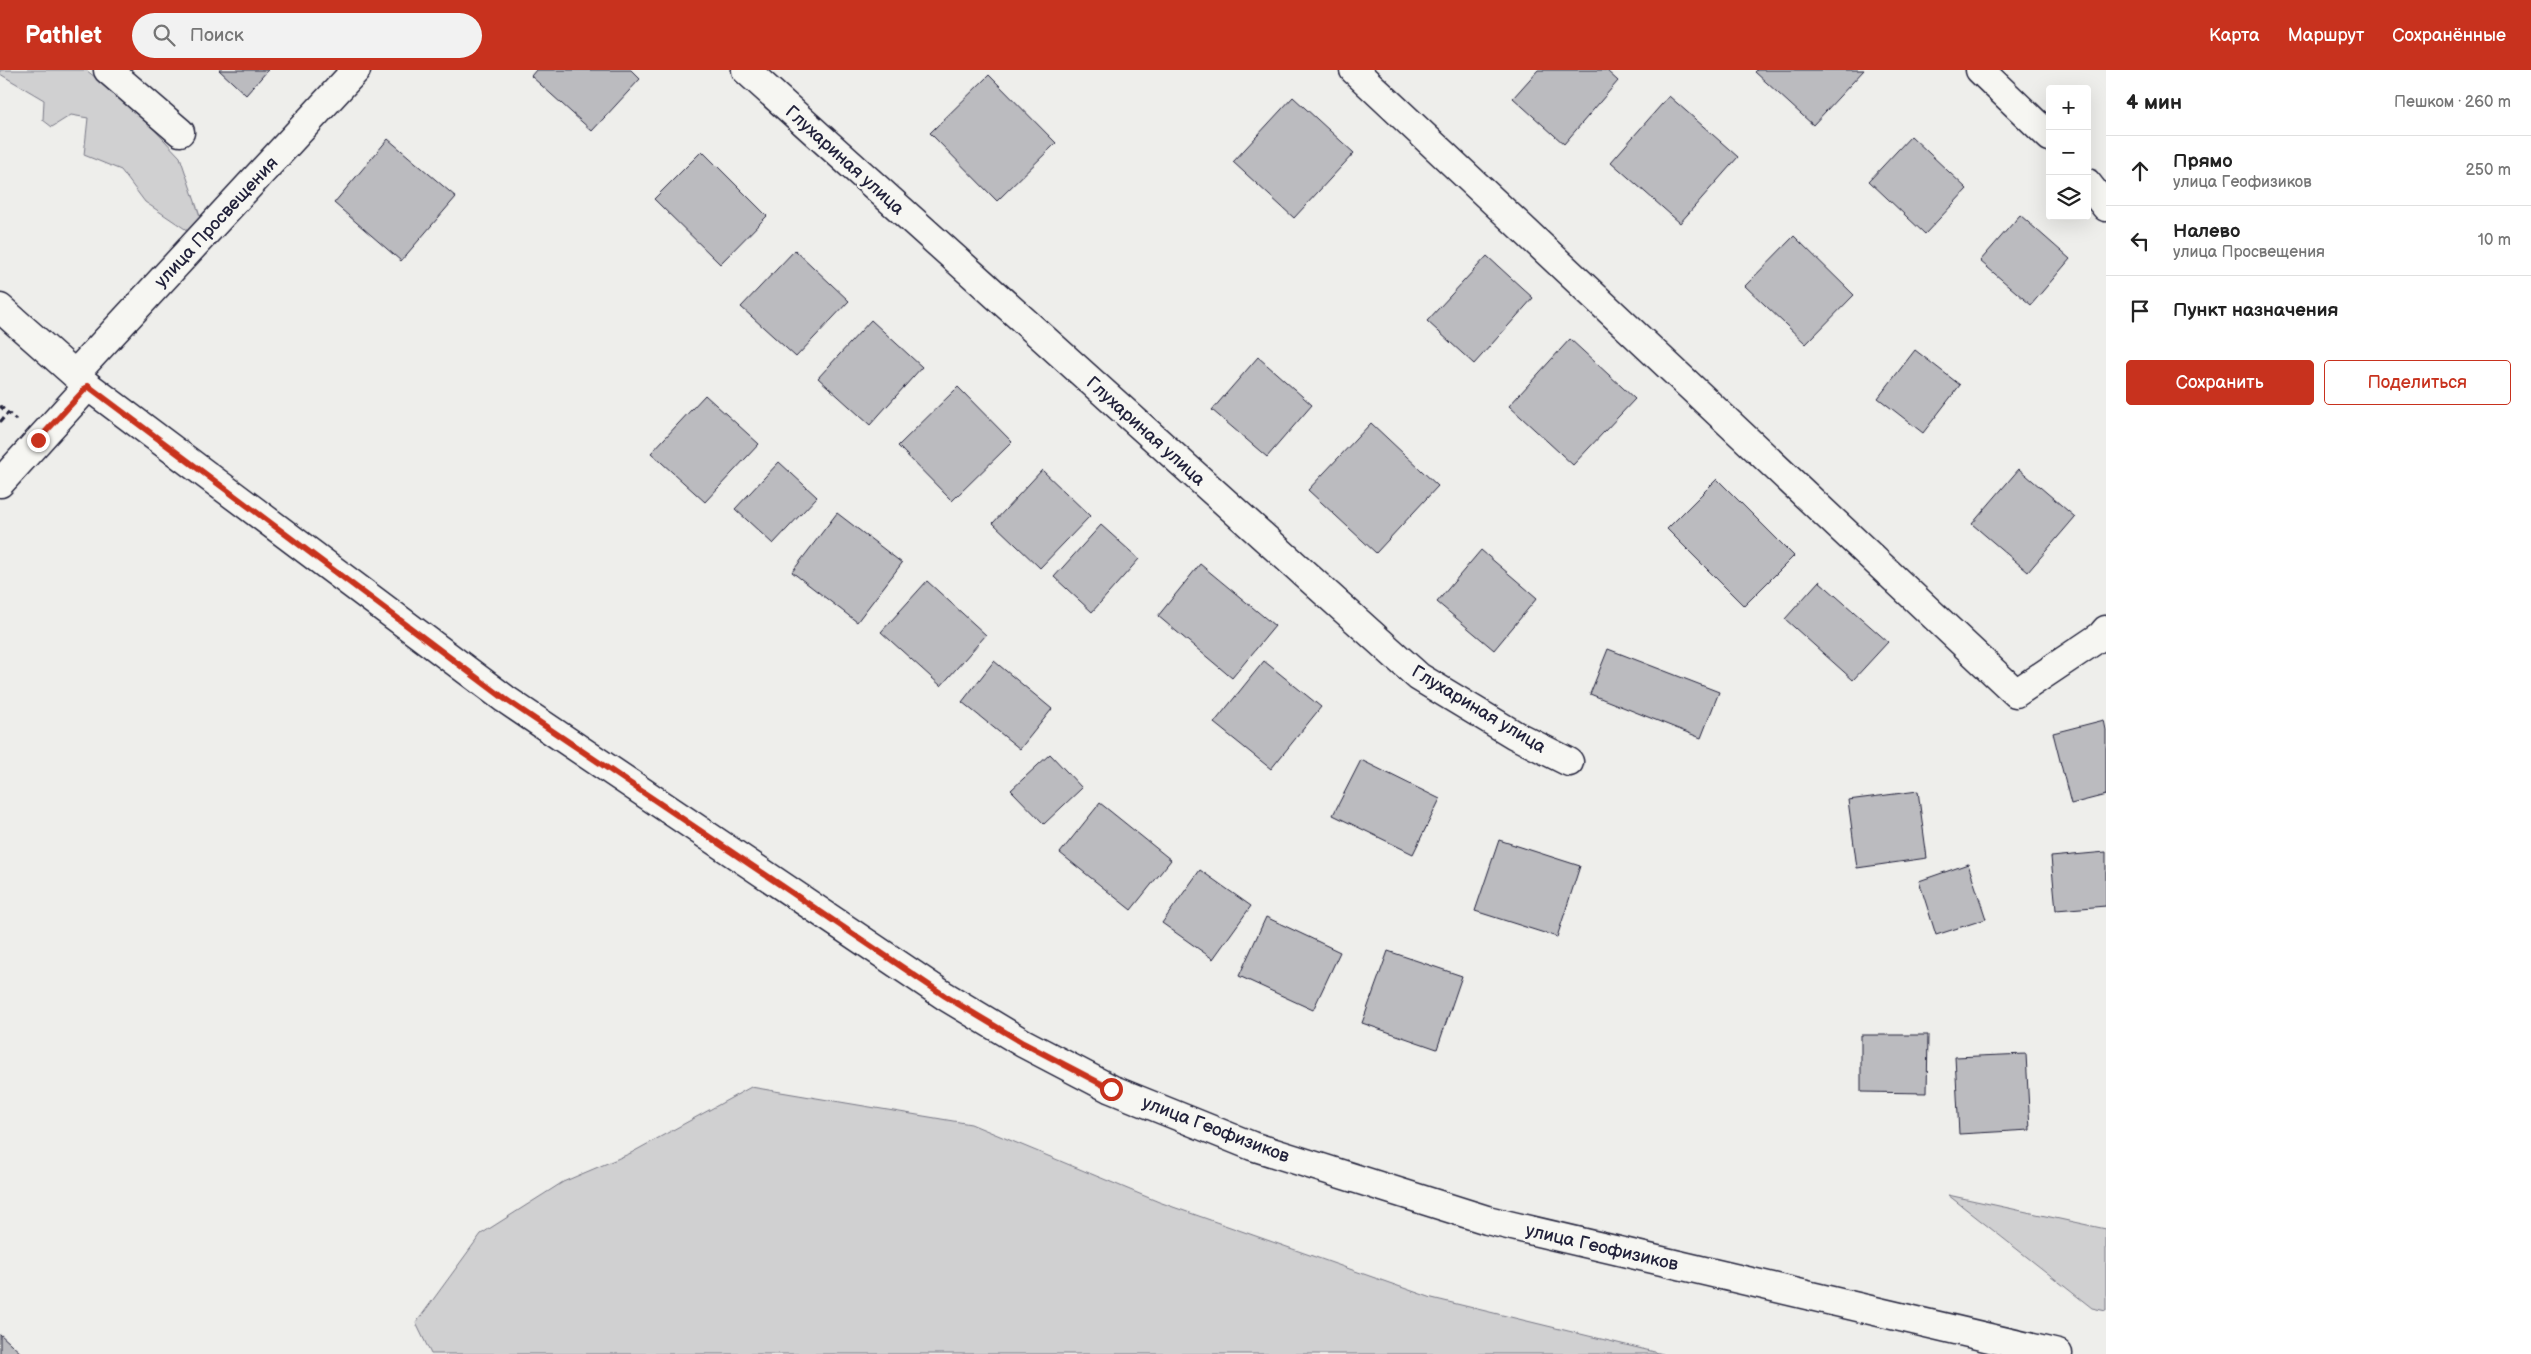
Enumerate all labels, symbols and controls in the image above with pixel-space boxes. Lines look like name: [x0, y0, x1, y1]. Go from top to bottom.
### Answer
search box: [132, 13, 482, 58]
text: Pathlet: [25, 21, 102, 50]
icon: search: [150, 21, 178, 49]
text: Поиск: [190, 24, 244, 47]
text: Карта: [2209, 25, 2260, 46]
text: Маршрут: [2288, 25, 2364, 46]
text: Сохранённые: [2392, 25, 2506, 46]
map controls: [2046, 85, 2091, 220]
button: +: [2046, 85, 2091, 130]
text: 4 мин: [2126, 90, 2182, 115]
text: Пешком · 260 m: [2394, 93, 2511, 112]
street label: Глухариная улица: [781, 101, 909, 220]
button: −: [2046, 130, 2091, 175]
text: Прямо: [2173, 150, 2233, 173]
street label: улица Просвещения: [150, 153, 282, 292]
icon: ahead: [2126, 157, 2154, 185]
text: 250 m: [2465, 161, 2511, 180]
text: улица Геофизиков: [2173, 173, 2312, 192]
button: layers: [2046, 175, 2091, 220]
text: Налево: [2173, 220, 2240, 243]
icon: left: [2126, 227, 2154, 255]
text: 10 m: [2478, 231, 2511, 250]
text: улица Просвещения: [2173, 243, 2325, 262]
icon: arrive: [2126, 297, 2154, 325]
text: Пункт назначения: [2173, 299, 2338, 322]
button: Сохранить: [2126, 360, 2314, 405]
button: Поделиться: [2324, 360, 2511, 405]
street label: Глухариная улица: [1082, 372, 1210, 491]
route end: [27, 429, 50, 452]
street label: Глухариная улица: [1408, 661, 1550, 758]
route start: [1100, 1078, 1123, 1101]
street label: улица Геофизиков: [1139, 1092, 1293, 1167]
street label: улица Геофизиков: [1524, 1220, 1681, 1275]

